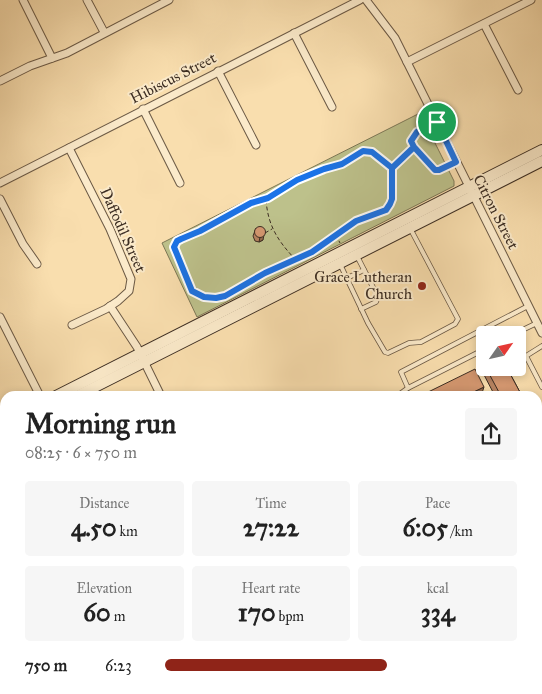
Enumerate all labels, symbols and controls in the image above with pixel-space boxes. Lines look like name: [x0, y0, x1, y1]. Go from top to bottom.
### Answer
street label: Hibiscus Street: [127, 48, 220, 107]
pin: [416, 101, 458, 143]
icon: arrive: [423, 108, 451, 136]
street label: Citron Street: [469, 172, 523, 253]
street label: Daffodil Street: [96, 185, 150, 276]
place label: Grace Lutheran Church: [314, 268, 413, 303]
marker: Grace Lutheran Church: [416, 280, 428, 292]
north arrow: [476, 326, 526, 376]
map controls: [476, 326, 526, 376]
text: Morning run: [25, 406, 176, 441]
button: share: [465, 408, 517, 460]
text: 08:25 · 6 × 750 m: [25, 443, 137, 462]
text: Distance: [79, 495, 129, 512]
text: Time: [255, 495, 286, 512]
text: Pace: [425, 495, 450, 512]
text: 4.50: [71, 512, 116, 543]
text: 27:22: [243, 512, 299, 543]
text: 6:05: [402, 512, 448, 543]
text: km: [116, 523, 138, 540]
text: /km: [448, 523, 473, 540]
text: Elevation: [77, 580, 132, 597]
text: Heart rate: [242, 580, 300, 597]
text: kcal: [427, 580, 449, 597]
text: 60: [83, 597, 111, 628]
text: 170: [238, 597, 276, 628]
text: 334: [421, 597, 455, 628]
text: m: [111, 608, 125, 625]
text: bpm: [276, 608, 304, 625]
text: 750 m: [25, 656, 67, 675]
text: 6:23: [105, 656, 132, 675]

